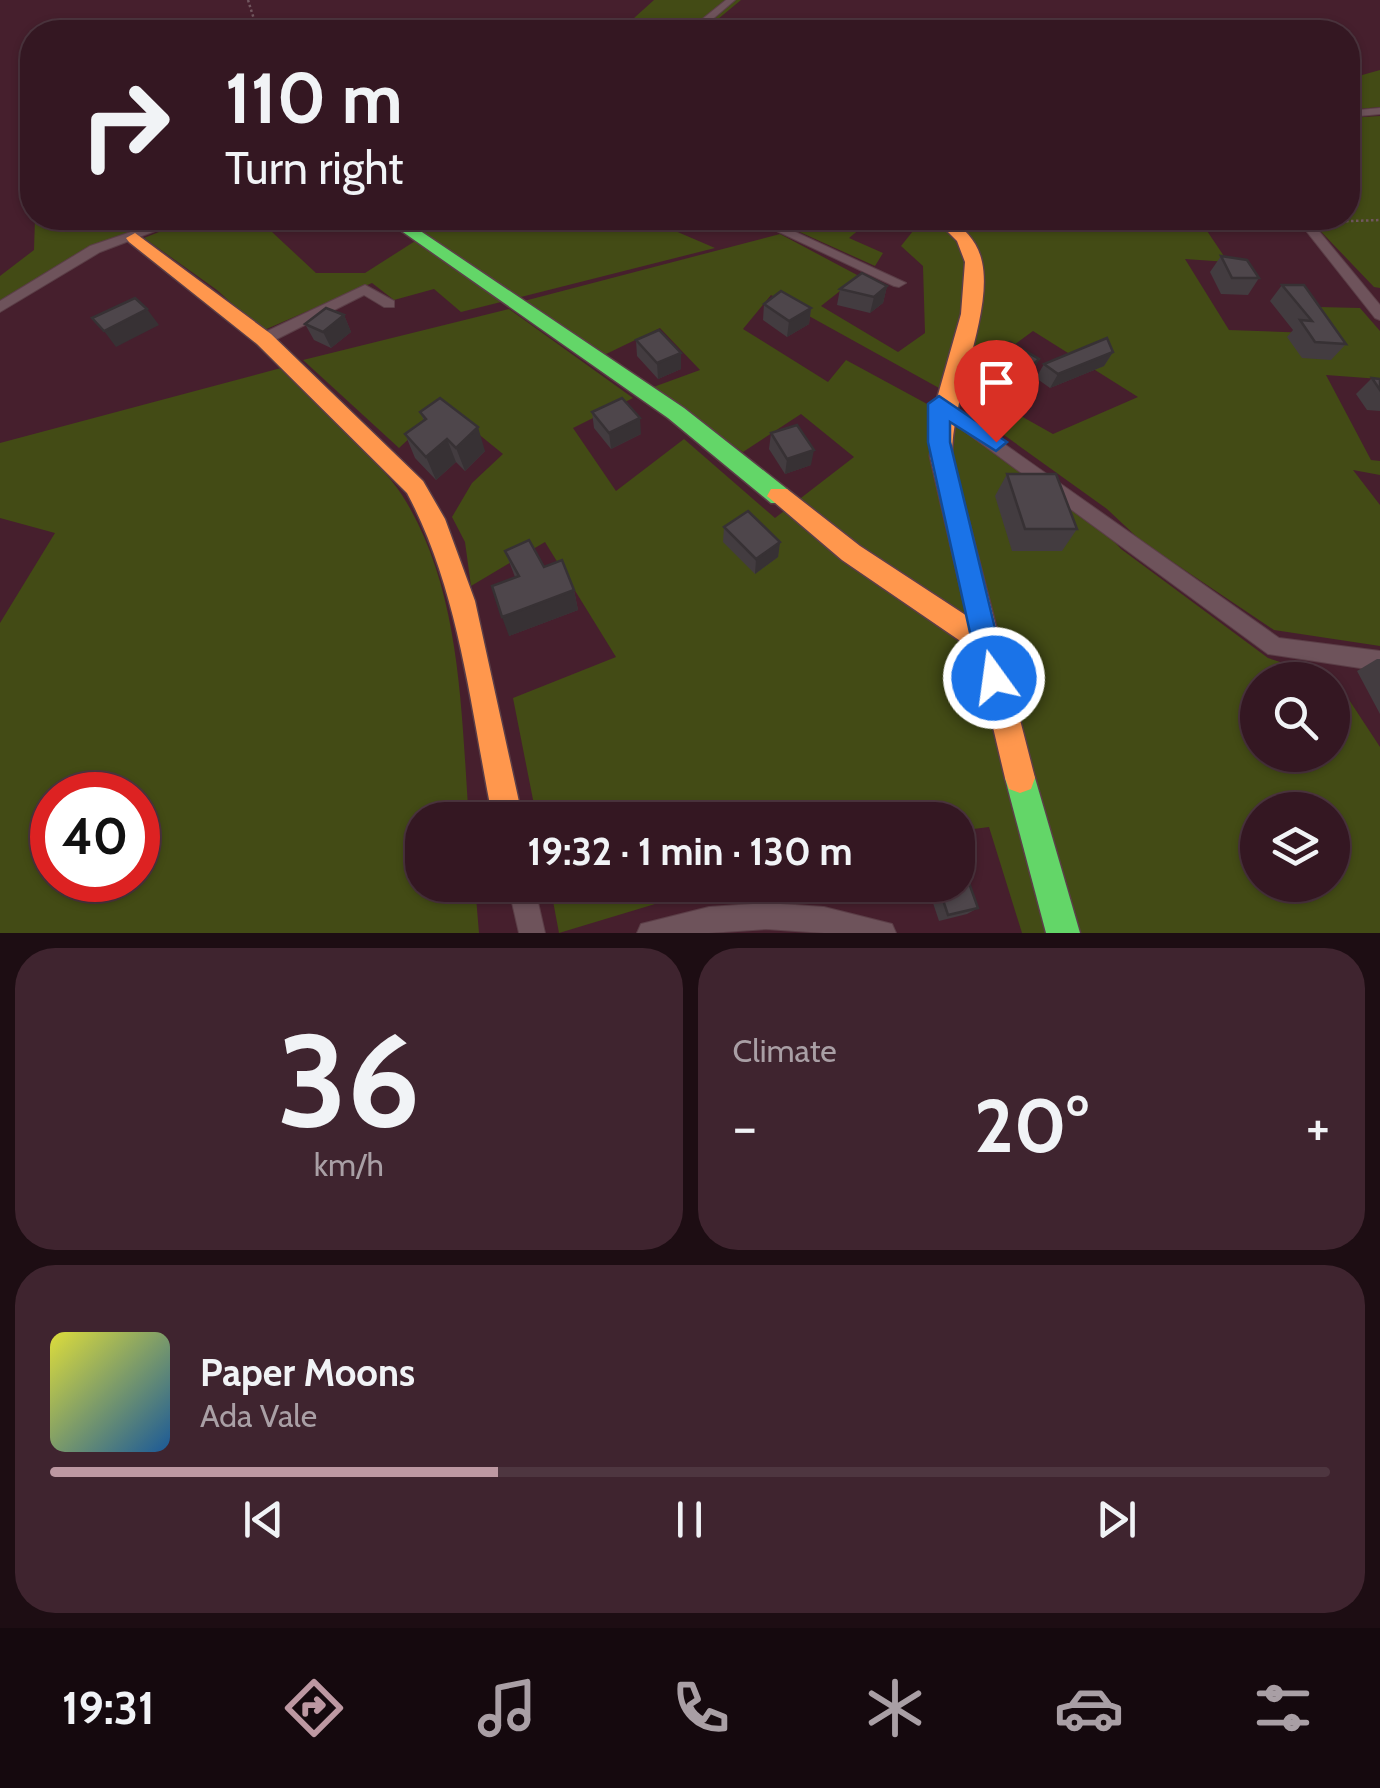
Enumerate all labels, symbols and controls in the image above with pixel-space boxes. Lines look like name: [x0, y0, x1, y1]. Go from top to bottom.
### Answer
text: 110 m: [225, 55, 403, 141]
icon: right: [60, 60, 190, 190]
text: Turn right: [225, 141, 404, 195]
pin: [954, 340, 1039, 443]
icon: arrive: [969, 355, 1024, 410]
position arrow: [942, 626, 1046, 730]
map controls: [1240, 662, 1350, 902]
button: search: [1240, 662, 1350, 772]
speed limit sign: 40: [30, 772, 160, 902]
button: layers: [1240, 792, 1350, 902]
text: 19:32 · 1 min · 130 m: [528, 828, 852, 875]
text: 36: [277, 1001, 420, 1159]
text: Climate: [733, 1031, 837, 1070]
text: 20°: [974, 1080, 1088, 1171]
text: −: [733, 1093, 757, 1160]
text: +: [1306, 1093, 1330, 1160]
text: km/h: [314, 1145, 384, 1184]
text: Paper Moons: [200, 1349, 415, 1396]
text: Ada Vale: [200, 1396, 317, 1435]
icon: previous: [236, 1492, 291, 1547]
icon: pause: [662, 1492, 717, 1547]
icon: next: [1089, 1492, 1144, 1547]
icon: directions: [279, 1673, 349, 1743]
icon: music: [472, 1673, 542, 1743]
icon: phone: [666, 1673, 736, 1743]
icon: climate: [860, 1673, 930, 1743]
icon: car: [1054, 1673, 1124, 1743]
icon: filters: [1248, 1673, 1318, 1743]
text: 19:31: [62, 1681, 155, 1735]

